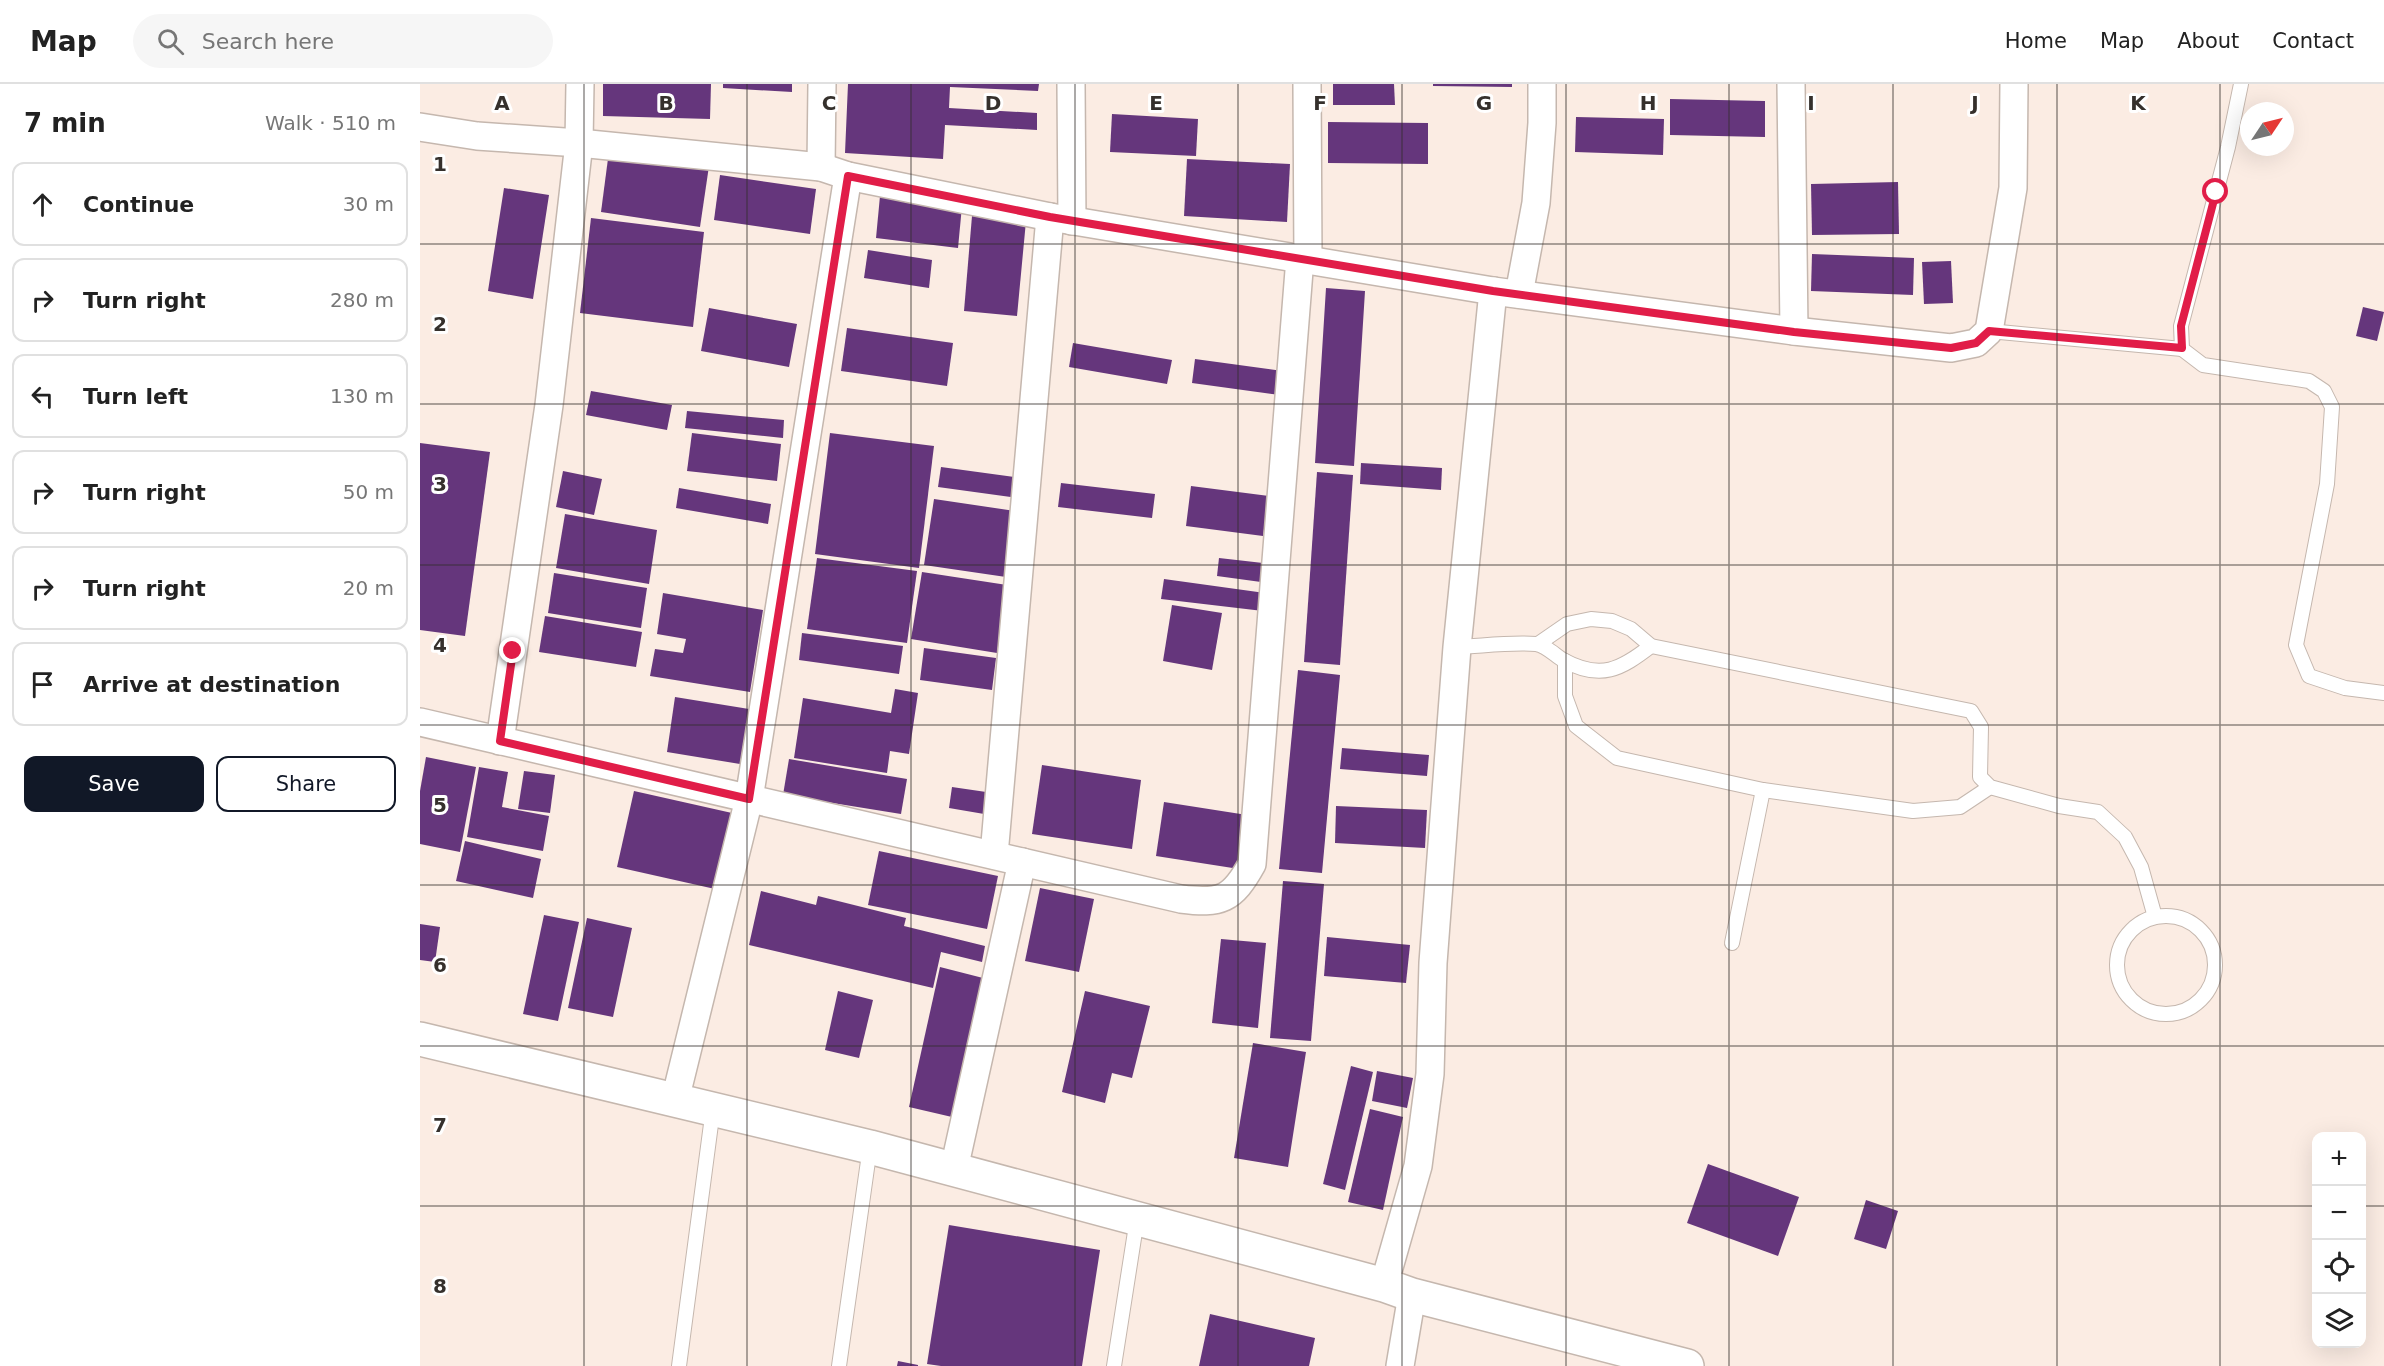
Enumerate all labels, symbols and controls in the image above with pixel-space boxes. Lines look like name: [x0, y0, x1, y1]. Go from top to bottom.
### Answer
search box: [133, 14, 553, 68]
text: Map: [30, 25, 97, 58]
icon: search: [154, 25, 187, 58]
text: Search here: [202, 29, 334, 54]
text: Home: [2005, 29, 2067, 53]
text: Map: [2100, 29, 2144, 53]
text: About: [2177, 29, 2239, 53]
text: Contact: [2272, 29, 2354, 53]
text: A: [494, 91, 510, 115]
text: B: [658, 91, 674, 115]
text: C: [822, 91, 836, 115]
text: D: [985, 91, 1001, 115]
text: E: [1149, 91, 1163, 115]
text: F: [1313, 91, 1327, 115]
text: G: [1476, 91, 1492, 115]
text: H: [1640, 91, 1656, 115]
text: I: [1807, 91, 1815, 115]
text: J: [1969, 91, 1979, 115]
text: K: [2130, 91, 2147, 115]
north arrow: [2240, 102, 2294, 156]
text: 7 min: [24, 108, 106, 138]
text: Walk · 510 m: [265, 111, 396, 135]
text: 1: [433, 152, 447, 176]
route start: [2202, 178, 2228, 204]
icon: ahead: [26, 188, 59, 221]
text: Continue: [83, 192, 194, 217]
text: 30 m: [343, 192, 394, 216]
icon: right: [26, 284, 59, 317]
text: Turn right: [83, 288, 206, 313]
text: 280 m: [330, 288, 394, 312]
text: 2: [433, 312, 447, 336]
icon: left: [26, 380, 59, 413]
text: Turn left: [83, 384, 188, 409]
text: 130 m: [330, 384, 394, 408]
text: 3: [433, 472, 447, 496]
icon: right: [26, 476, 59, 509]
text: Turn right: [83, 480, 206, 505]
text: 50 m: [343, 480, 394, 504]
icon: right: [26, 572, 59, 605]
text: Turn right: [83, 576, 206, 601]
text: 20 m: [343, 576, 394, 600]
text: 4: [433, 633, 447, 657]
route end: [499, 637, 525, 663]
icon: arrive: [26, 668, 59, 701]
text: Arrive at destination: [83, 672, 340, 697]
button: Save: [24, 756, 204, 812]
button: Share: [216, 756, 396, 812]
text: 5: [433, 793, 447, 817]
text: 6: [433, 953, 447, 977]
text: 7: [433, 1113, 447, 1137]
map controls: [2312, 1132, 2366, 1348]
button: +: [2312, 1132, 2366, 1186]
button: −: [2312, 1186, 2366, 1240]
button: locate: [2312, 1240, 2366, 1294]
text: 8: [433, 1274, 447, 1298]
button: layers: [2312, 1294, 2366, 1348]

